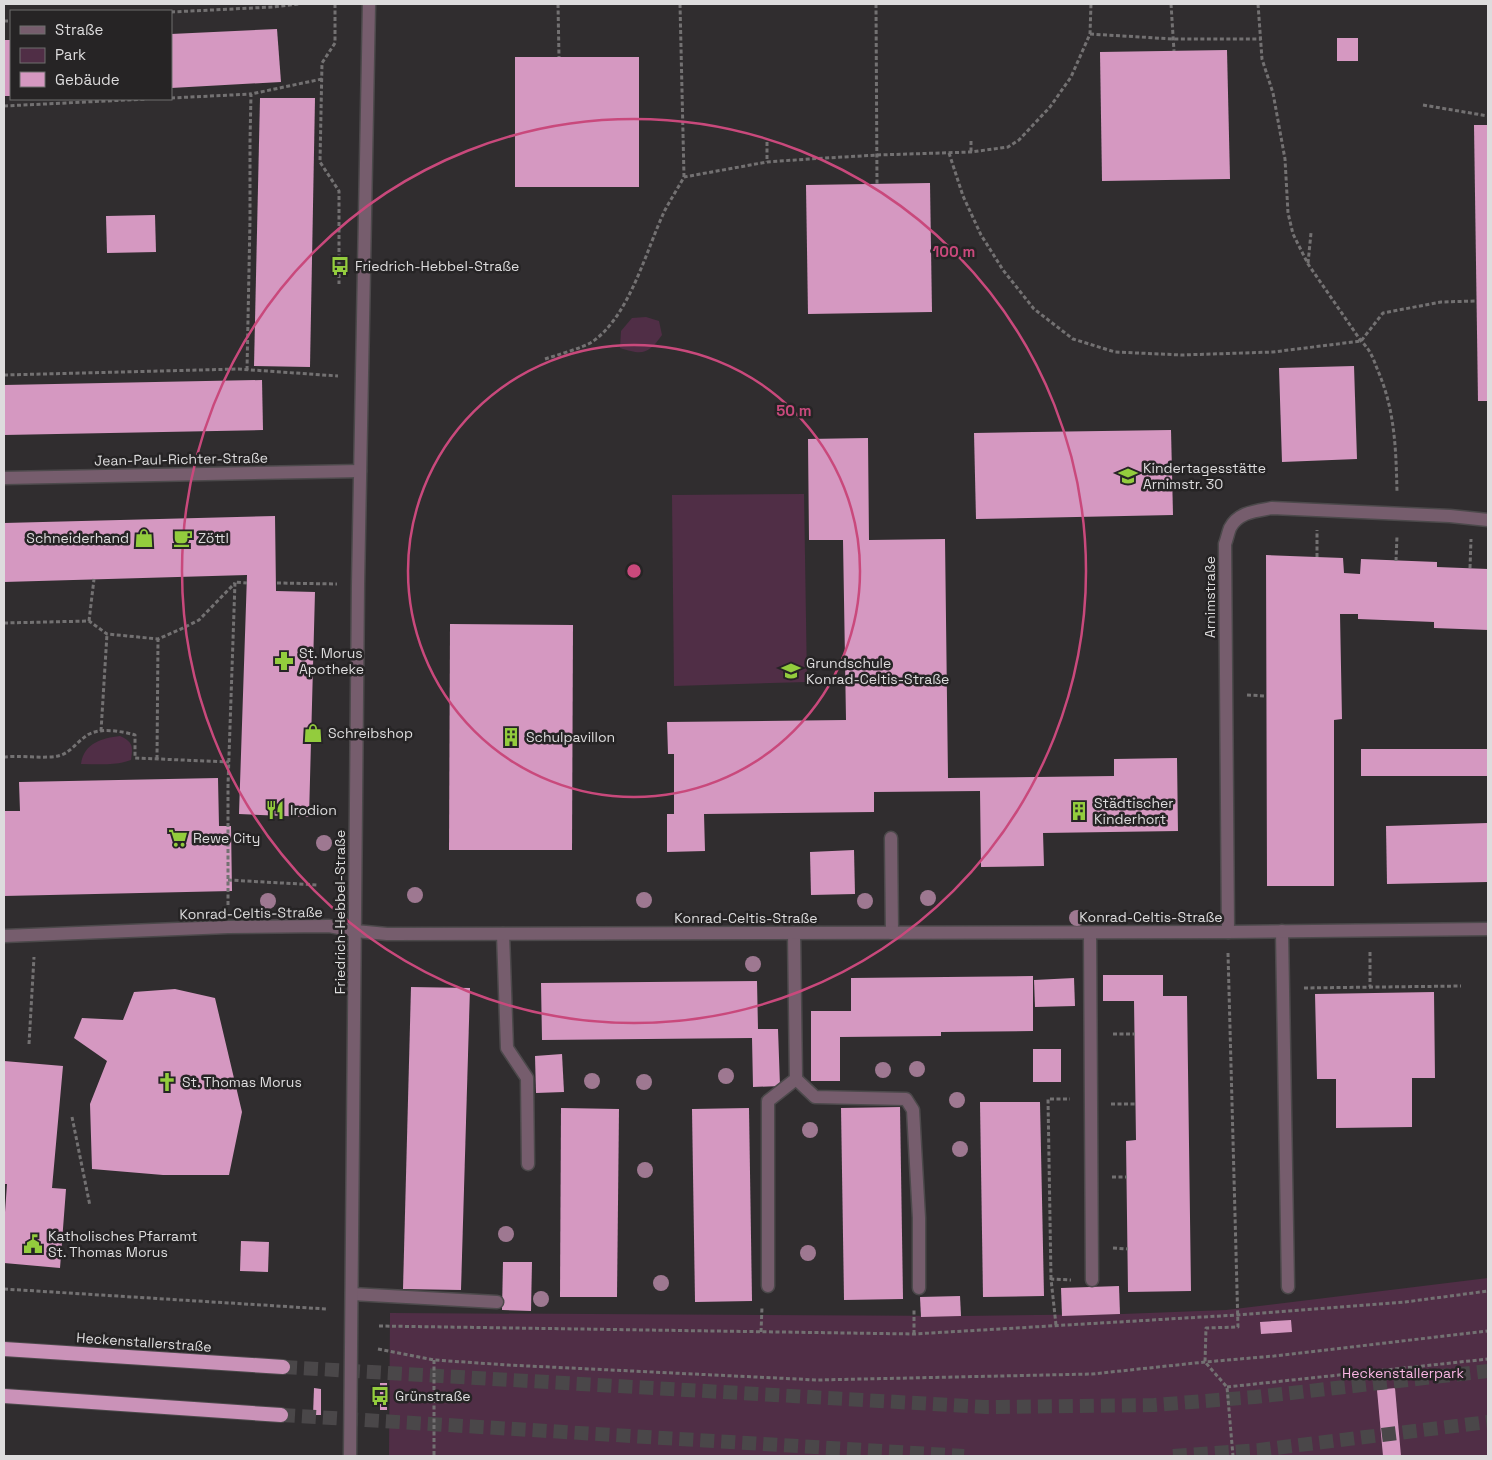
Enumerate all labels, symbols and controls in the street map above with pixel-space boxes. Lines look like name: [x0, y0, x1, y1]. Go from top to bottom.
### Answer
legend: [10, 10, 172, 100]
text: Straße: [55, 20, 104, 39]
text: Park: [55, 45, 86, 64]
text: Gebäude: [55, 70, 120, 89]
text: 100 m: [933, 242, 975, 261]
bus stop icon: Friedrich-Hebbel-Straße: [329, 255, 351, 277]
place label: Friedrich-Hebbel-Straße: [355, 257, 519, 275]
text: 50 m: [776, 401, 812, 420]
street label: Jean-Paul-Richter-Straße: [94, 448, 268, 470]
place label: Kindertagesstätte Arnimstr. 30: [1143, 459, 1266, 493]
school or university icon: Kindertagesstätte Arnimstr. 30: [1117, 465, 1139, 487]
shop icon: Schneiderhand: [133, 527, 155, 549]
cafe icon: Zöttl: [172, 527, 194, 549]
place label: Schneiderhand: [26, 529, 129, 547]
place label: Zöttl: [198, 529, 229, 547]
street label: Arnimstraße: [1201, 556, 1219, 638]
centre of rings: [625, 562, 643, 580]
place label: St. Morus Apotheke: [299, 644, 364, 678]
pharmacy icon: St. Morus Apotheke: [273, 650, 295, 672]
place label: Grundschule Konrad-Celtis-Straße: [806, 654, 949, 688]
school or university icon: Grundschule Konrad-Celtis-Straße: [780, 660, 802, 682]
shop icon: Schreibshop: [302, 722, 324, 744]
place label: Schreibshop: [328, 724, 413, 742]
building icon: Schulpavillon: [500, 726, 522, 748]
place label: Schulpavillon: [526, 728, 615, 746]
place label: Städtischer Kinderhort: [1094, 794, 1174, 828]
restaurant icon: Irodion: [264, 799, 286, 821]
building icon: Städtischer Kinderhort: [1068, 800, 1090, 822]
place label: Irodion: [290, 801, 337, 819]
supermarket icon: Rewe City: [167, 827, 189, 849]
place label: Rewe City: [193, 829, 260, 847]
street label: Friedrich-Hebbel-Straße: [331, 830, 349, 994]
street label: Konrad-Celtis-Straße: [179, 903, 323, 923]
street label: Konrad-Celtis-Straße: [1079, 908, 1223, 926]
street label: Konrad-Celtis-Straße: [674, 909, 818, 927]
church icon: St. Thomas Morus: [156, 1071, 178, 1093]
place label: St. Thomas Morus: [182, 1073, 302, 1091]
place label: Katholisches Pfarramt St. Thomas Morus: [48, 1227, 197, 1261]
public building icon: Katholisches Pfarramt St. Thomas Morus: [22, 1233, 44, 1255]
street label: Heckenstallerstraße: [76, 1328, 212, 1356]
park label: Heckenstallerpark: [1342, 1364, 1464, 1382]
bus stop icon: Grünstraße: [369, 1385, 391, 1407]
place label: Grünstraße: [395, 1387, 471, 1405]

